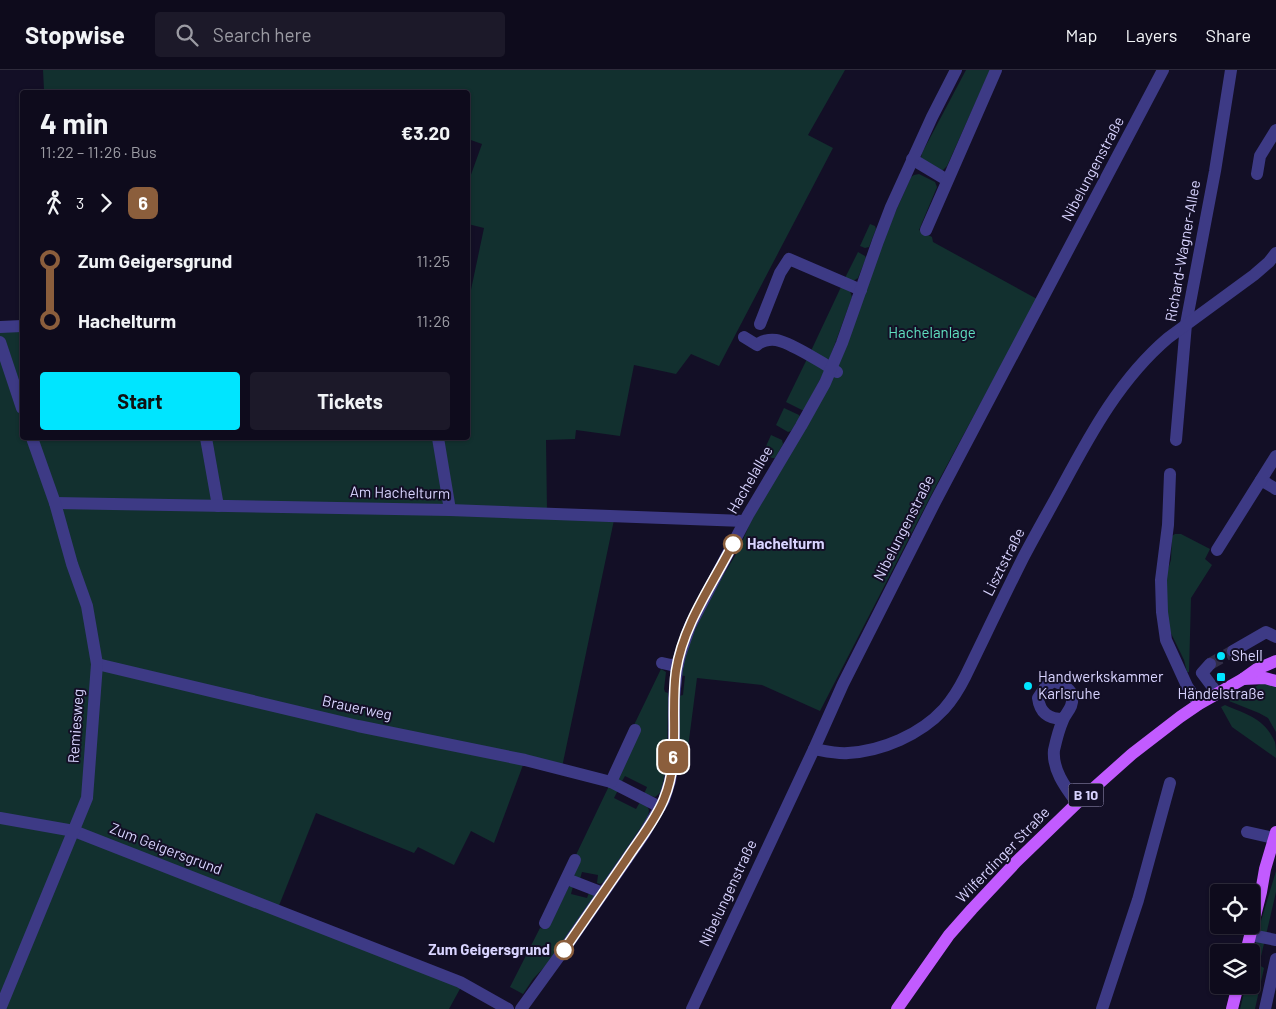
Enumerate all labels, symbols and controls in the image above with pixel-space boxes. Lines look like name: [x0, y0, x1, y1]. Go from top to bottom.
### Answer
search box: [155, 12, 505, 57]
text: Stopwise: [25, 20, 125, 49]
icon: search: [173, 21, 201, 49]
text: Search here: [213, 23, 312, 46]
text: Map: [1065, 24, 1097, 46]
text: Layers: [1125, 24, 1178, 46]
text: Share: [1206, 24, 1251, 46]
text: 4 min: [40, 106, 108, 140]
street label: Nibelungenstraße: [1057, 113, 1127, 224]
text: €3.20: [401, 121, 450, 144]
text: 11:22 – 11:26 · Bus: [40, 142, 157, 161]
street label: Richard-Wagner-Allee: [1161, 179, 1203, 323]
icon: walk: [40, 189, 68, 217]
icon: forward: [92, 189, 120, 217]
text: 6: [138, 192, 148, 214]
text: 3: [76, 193, 84, 212]
text: Zum Geigersgrund: [78, 249, 232, 272]
text: 11:25: [417, 251, 450, 270]
text: Hachelturm: [78, 309, 176, 332]
text: 11:26: [417, 311, 450, 330]
park label: Hachelanlage: [888, 323, 976, 341]
button: Start: [40, 372, 240, 430]
button: Tickets: [250, 372, 450, 430]
street label: Hachelallee: [723, 442, 776, 517]
street label: Nibelungenstraße: [869, 472, 937, 583]
street label: Am Hachelturm: [350, 482, 450, 502]
street label: Lisztstraße: [978, 525, 1028, 599]
marker: Hachelturm: [723, 534, 743, 554]
place label: Hachelturm: [747, 534, 825, 552]
place label: Shell: [1231, 646, 1263, 664]
marker: Shell: [1215, 650, 1227, 662]
place label: Handwerkskammer Karlsruhe: [1038, 667, 1164, 702]
marker: Händelstraße: [1215, 671, 1227, 683]
marker: Handwerkskammer Karlsruhe: [1022, 680, 1034, 692]
place label: Händelstraße: [1177, 684, 1265, 702]
street label: Remiesweg: [63, 688, 87, 764]
street label: Brauerweg: [321, 691, 394, 723]
line badge: 6: [657, 741, 689, 773]
text: 6: [668, 746, 678, 768]
road number: B 10: [1068, 784, 1104, 806]
street label: Wilferdinger Straße: [952, 802, 1053, 906]
street label: Zum Geigersgrund: [108, 818, 225, 878]
street label: Nibelungenstraße: [694, 836, 760, 949]
map controls: [1210, 884, 1260, 994]
button: locate: [1210, 884, 1260, 934]
place label: Zum Geigersgrund: [428, 940, 550, 958]
marker: Zum Geigersgrund: [554, 940, 574, 960]
button: layers: [1210, 944, 1260, 994]

